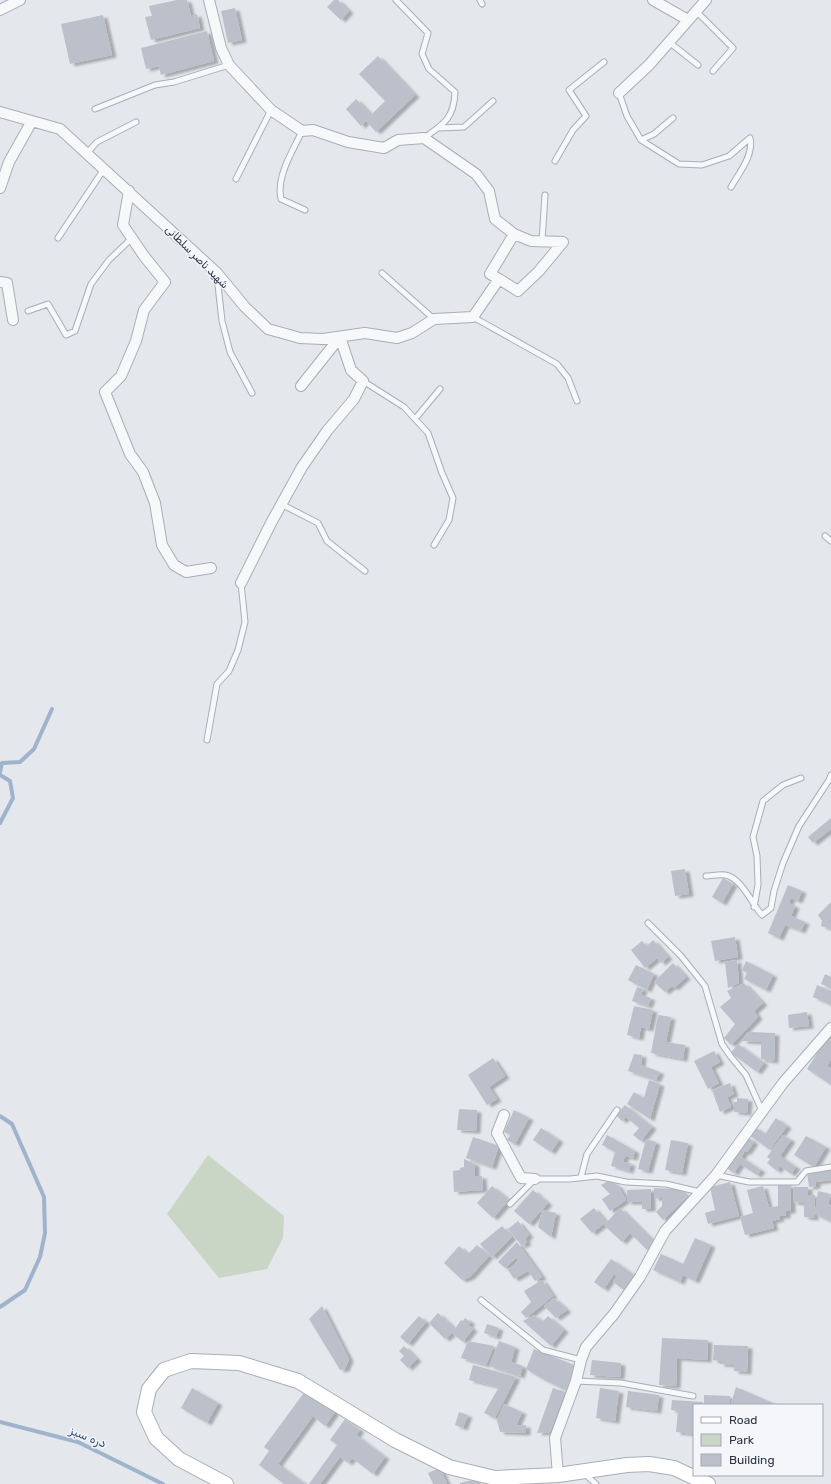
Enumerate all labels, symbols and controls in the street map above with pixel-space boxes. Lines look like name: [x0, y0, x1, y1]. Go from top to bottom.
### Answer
street label: شهید ناصر سلطانی: [163, 223, 231, 291]
legend: [693, 1404, 823, 1476]
text: Road: [729, 1413, 757, 1427]
water label: دره سبز: [66, 1423, 109, 1452]
text: Park: [729, 1433, 755, 1447]
text: Building: [729, 1453, 775, 1467]

